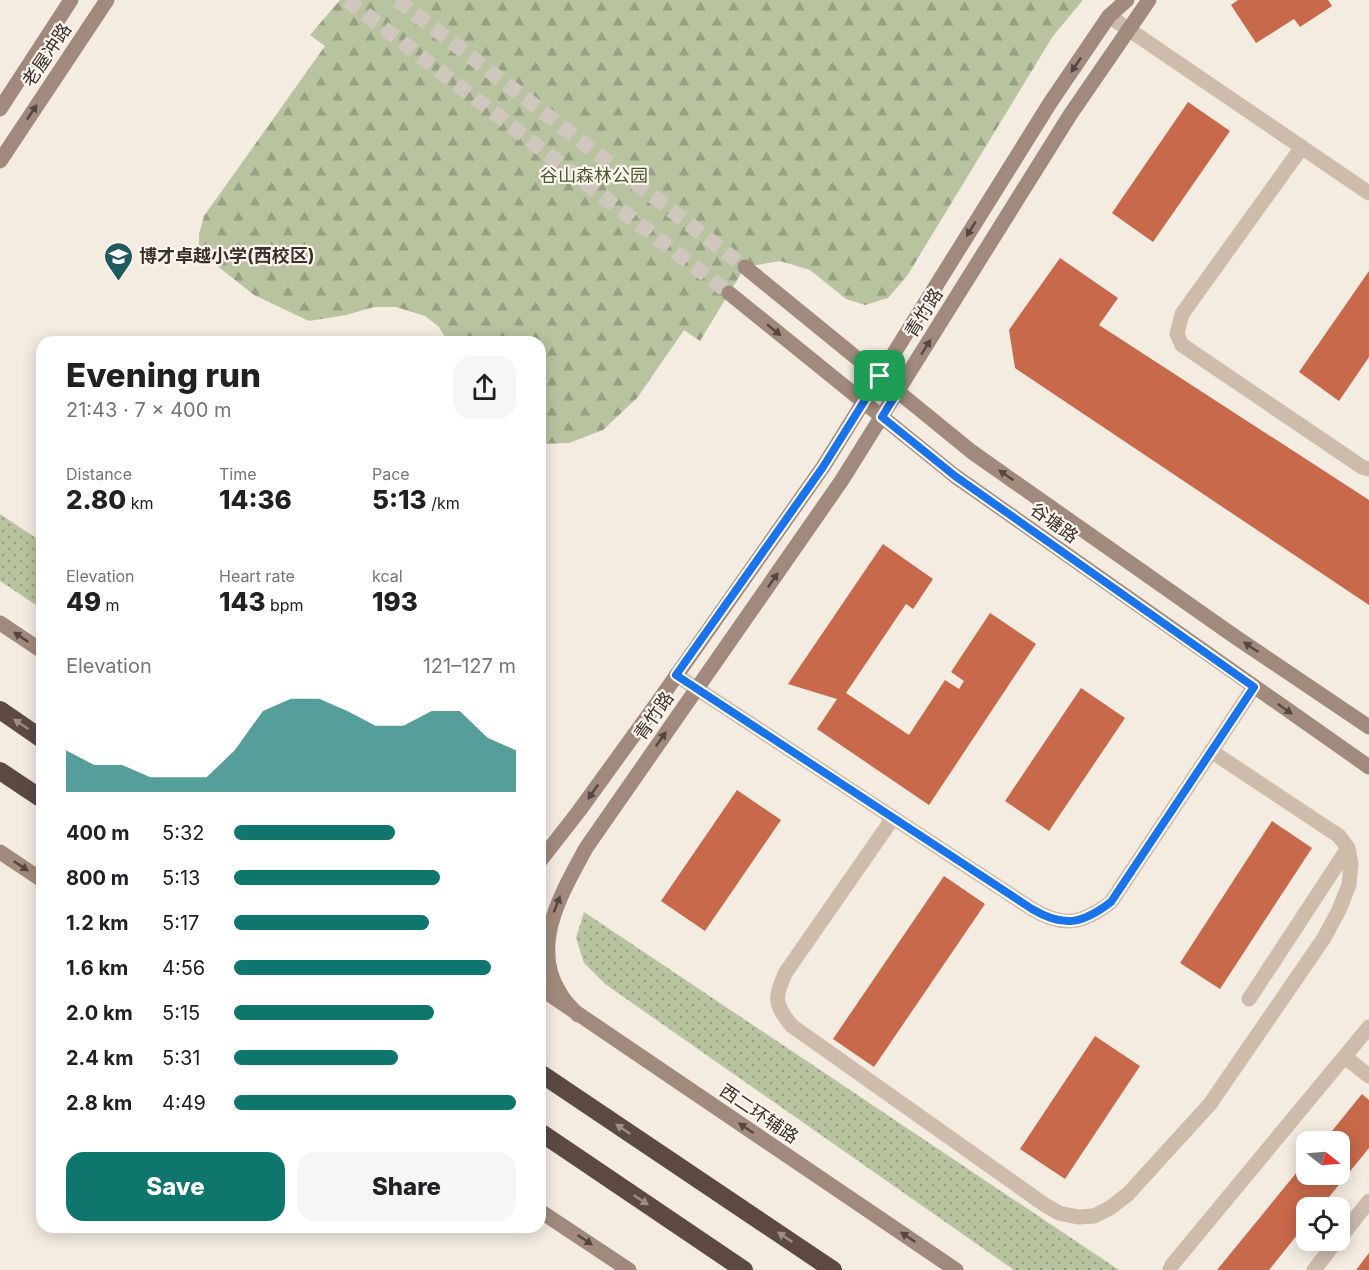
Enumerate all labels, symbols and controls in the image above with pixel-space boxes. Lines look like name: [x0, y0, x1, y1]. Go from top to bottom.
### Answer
street label: 老屋冲路: [18, 19, 75, 90]
one-way arrow: [1071, 57, 1082, 73]
one-way arrow: [27, 104, 38, 121]
park label: 谷山森林公园: [540, 165, 648, 186]
one-way arrow: [966, 221, 977, 238]
school or university icon: 博才卓越小学(西校区): [102, 240, 134, 282]
place label: 博才卓越小学(西校区): [139, 245, 315, 266]
street label: 青竹路: [900, 284, 947, 341]
one-way arrow: [767, 323, 782, 336]
one-way arrow: [920, 339, 932, 355]
pin: [854, 350, 905, 401]
text: Evening run: [66, 355, 261, 395]
button: share: [453, 356, 516, 419]
icon: arrive: [863, 359, 896, 392]
text: 21:43 · 7 × 400 m: [66, 398, 231, 422]
text: Distance: [66, 464, 132, 484]
text: Time: [219, 464, 257, 484]
text: Pace: [372, 464, 410, 484]
one-way arrow: [998, 469, 1014, 481]
text: 2.80: [66, 484, 126, 515]
text: 14:36: [219, 484, 292, 515]
text: 5:13: [372, 484, 427, 515]
text: km: [126, 493, 154, 513]
text: /km: [427, 493, 460, 513]
street label: 谷塘路: [1026, 498, 1082, 547]
text: Elevation: [66, 566, 135, 586]
text: Heart rate: [219, 566, 295, 586]
text: kcal: [372, 566, 403, 586]
one-way arrow: [767, 572, 779, 588]
text: 49: [66, 586, 101, 617]
text: 143: [219, 586, 265, 617]
text: 193: [372, 586, 418, 617]
text: m: [101, 595, 120, 615]
text: bpm: [265, 595, 304, 615]
one-way arrow: [13, 632, 29, 643]
one-way arrow: [1243, 642, 1259, 653]
text: Elevation: [66, 654, 152, 678]
text: 121–127 m: [423, 654, 516, 678]
street label: 青竹路: [630, 688, 678, 744]
one-way arrow: [1277, 703, 1293, 714]
one-way arrow: [13, 719, 29, 730]
one-way arrow: [655, 732, 667, 748]
one-way arrow: [587, 783, 599, 799]
text: 400 m: [66, 821, 130, 845]
text: 5:32: [162, 821, 204, 845]
one-way arrow: [13, 860, 29, 871]
text: 800 m: [66, 866, 129, 890]
text: 5:13: [162, 866, 200, 890]
one-way arrow: [553, 895, 562, 913]
text: 1.2 km: [66, 911, 129, 935]
text: 5:17: [162, 911, 199, 935]
text: 1.6 km: [66, 956, 128, 980]
text: 4:56: [162, 956, 205, 980]
text: 2.0 km: [66, 1001, 133, 1025]
text: 5:15: [162, 1001, 200, 1025]
text: 2.4 km: [66, 1046, 133, 1070]
text: 5:31: [162, 1046, 200, 1070]
street label: 西二环辅路: [716, 1080, 802, 1147]
text: 2.8 km: [66, 1091, 132, 1115]
text: 4:49: [162, 1091, 206, 1115]
one-way arrow: [738, 1123, 754, 1134]
one-way arrow: [615, 1124, 631, 1135]
north arrow: [1296, 1131, 1350, 1185]
map controls: [1296, 1131, 1350, 1251]
button: Save: [66, 1152, 285, 1221]
button: Share: [297, 1152, 516, 1221]
one-way arrow: [633, 1194, 649, 1205]
button: locate: [1296, 1197, 1350, 1251]
one-way arrow: [900, 1231, 916, 1243]
one-way arrow: [776, 1232, 793, 1243]
one-way arrow: [576, 1235, 593, 1246]

